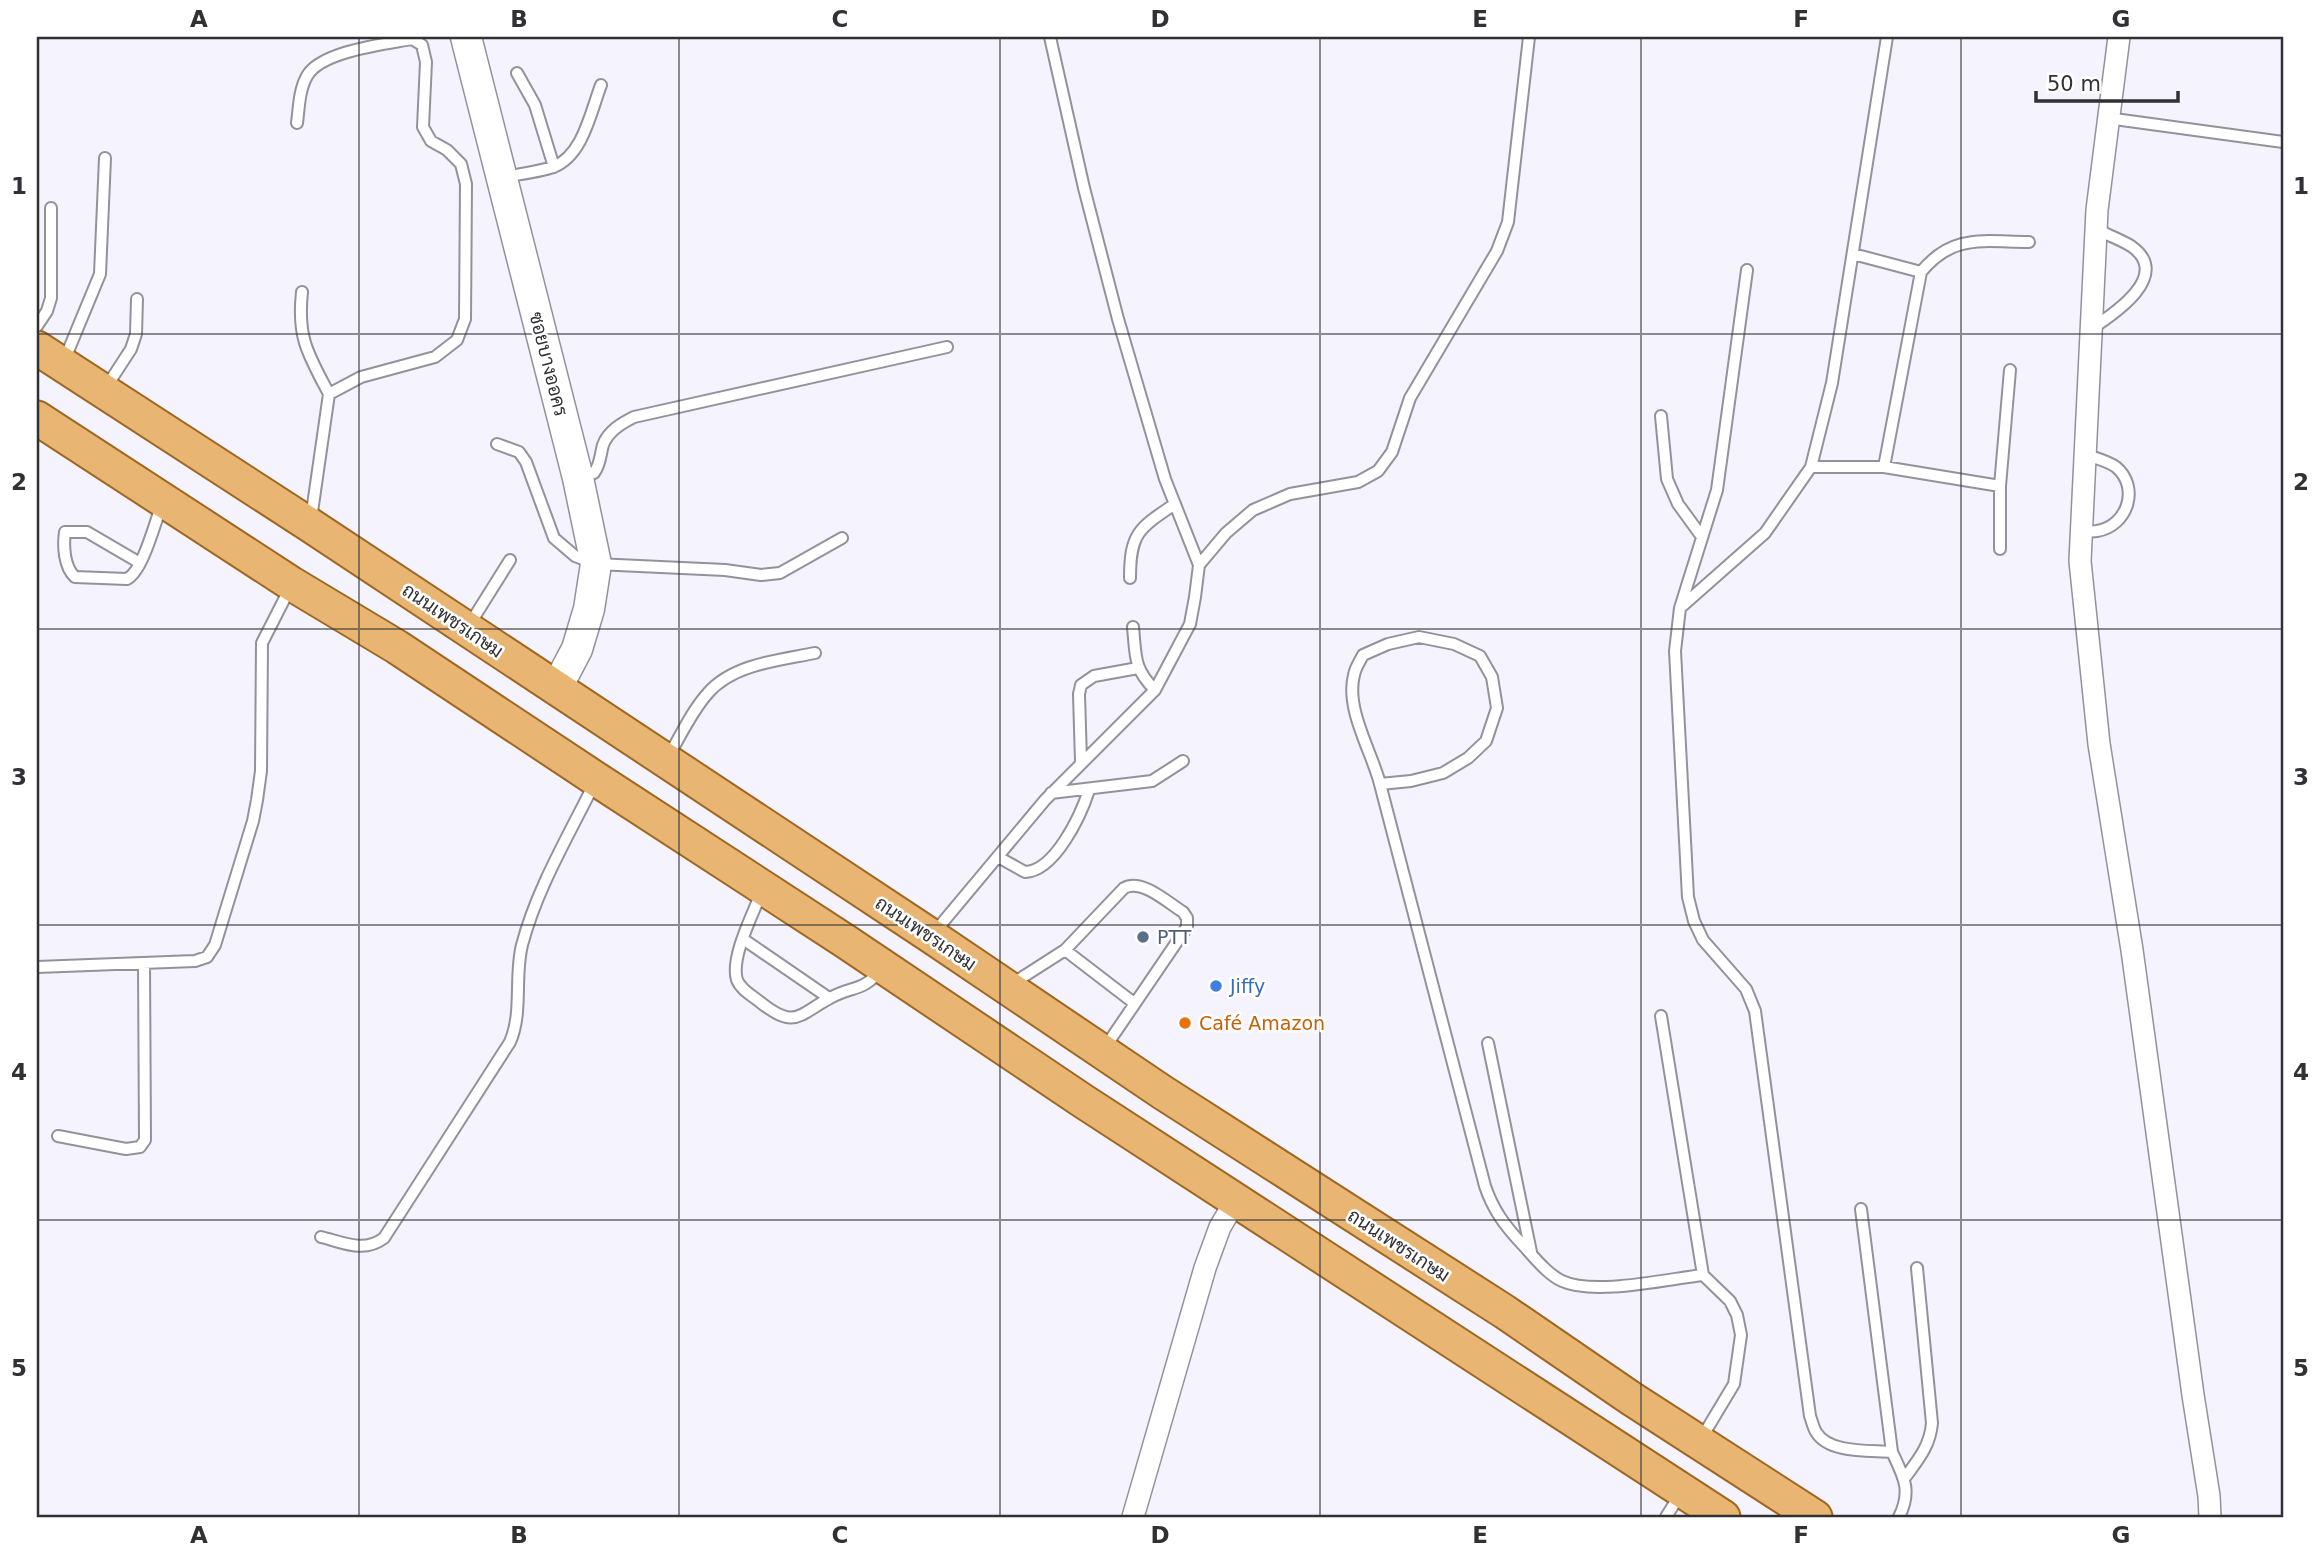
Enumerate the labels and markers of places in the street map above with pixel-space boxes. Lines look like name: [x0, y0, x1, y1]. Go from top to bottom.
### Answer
place label: PTT: [1157, 926, 1192, 948]
marker: PTT: [1135, 929, 1151, 945]
place label: Jiffy: [1229, 975, 1265, 997]
marker: Jiffy: [1208, 978, 1224, 994]
place label: Café Amazon: [1199, 1012, 1325, 1034]
marker: Café Amazon: [1177, 1015, 1193, 1031]

